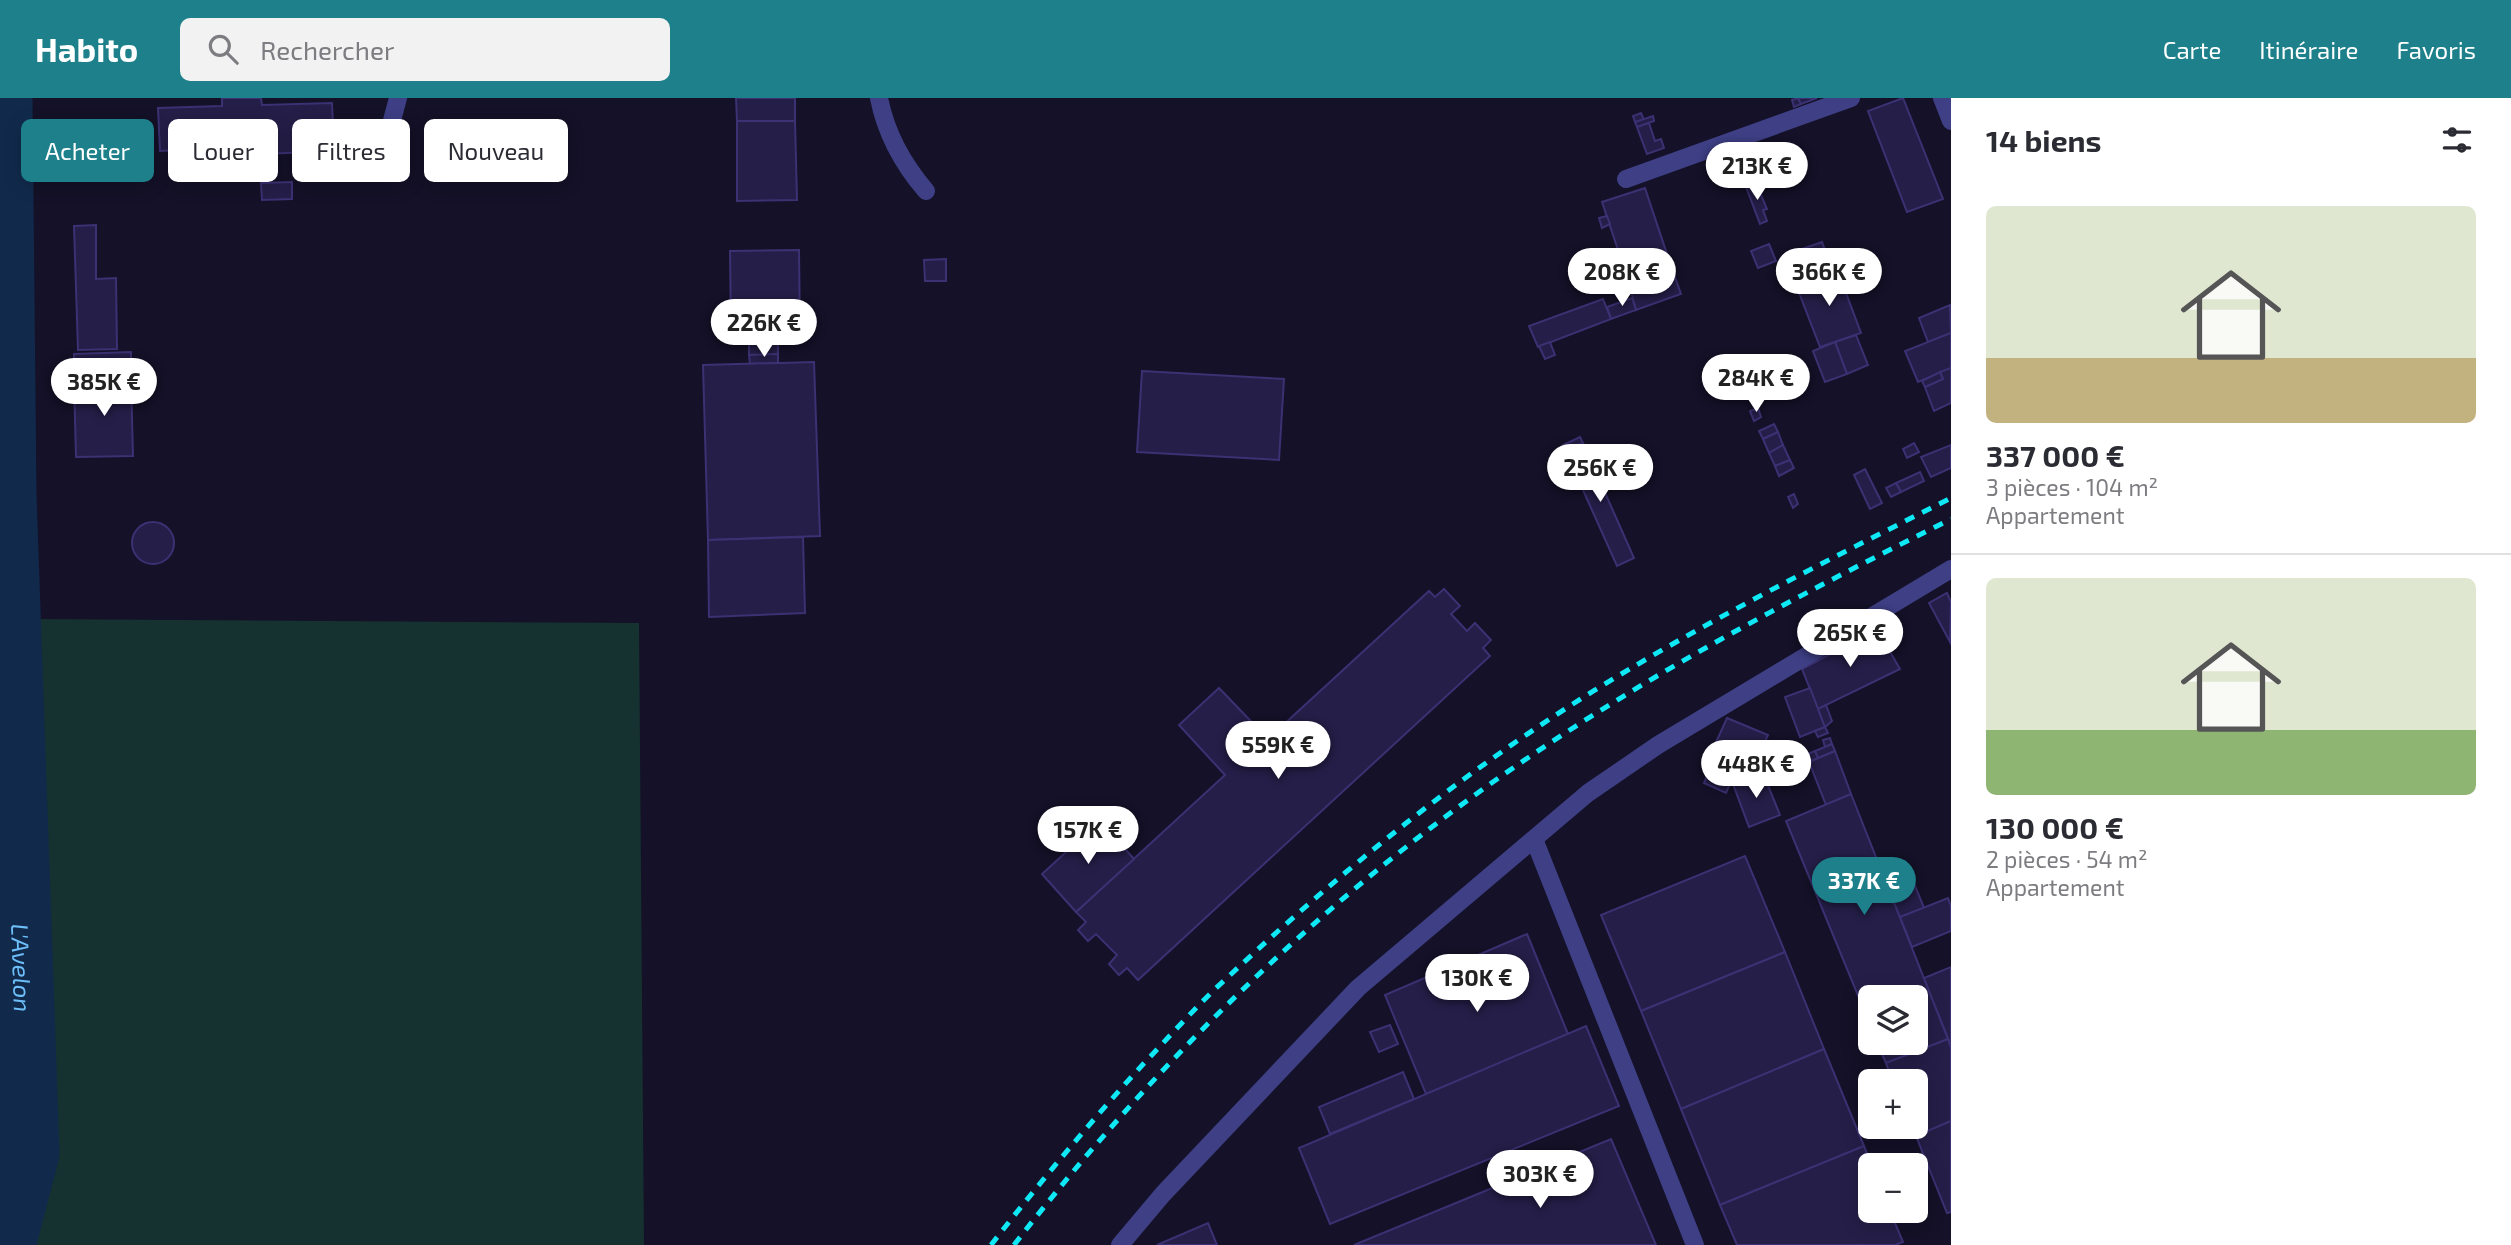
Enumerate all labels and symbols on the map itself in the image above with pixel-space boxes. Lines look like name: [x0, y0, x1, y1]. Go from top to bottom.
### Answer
pin: 213K €: [1700, 142, 1814, 202]
pin: 208K €: [1565, 248, 1679, 308]
pin: 366K €: [1772, 248, 1886, 308]
pin: 226K €: [707, 300, 821, 359]
pin: 284K €: [1699, 354, 1813, 414]
pin: 385K €: [47, 358, 161, 418]
pin: 256K €: [1543, 444, 1657, 504]
pin: 265K €: [1793, 610, 1907, 669]
pin: 559K €: [1221, 722, 1335, 781]
pin: 448K €: [1699, 740, 1813, 800]
pin: 157K €: [1031, 806, 1145, 866]
pin: 337K €: [1807, 858, 1921, 917]
water label: L'Avelon: [6, 923, 39, 1013]
pin: 130K €: [1420, 954, 1534, 1014]
pin: 303K €: [1483, 1150, 1597, 1210]

